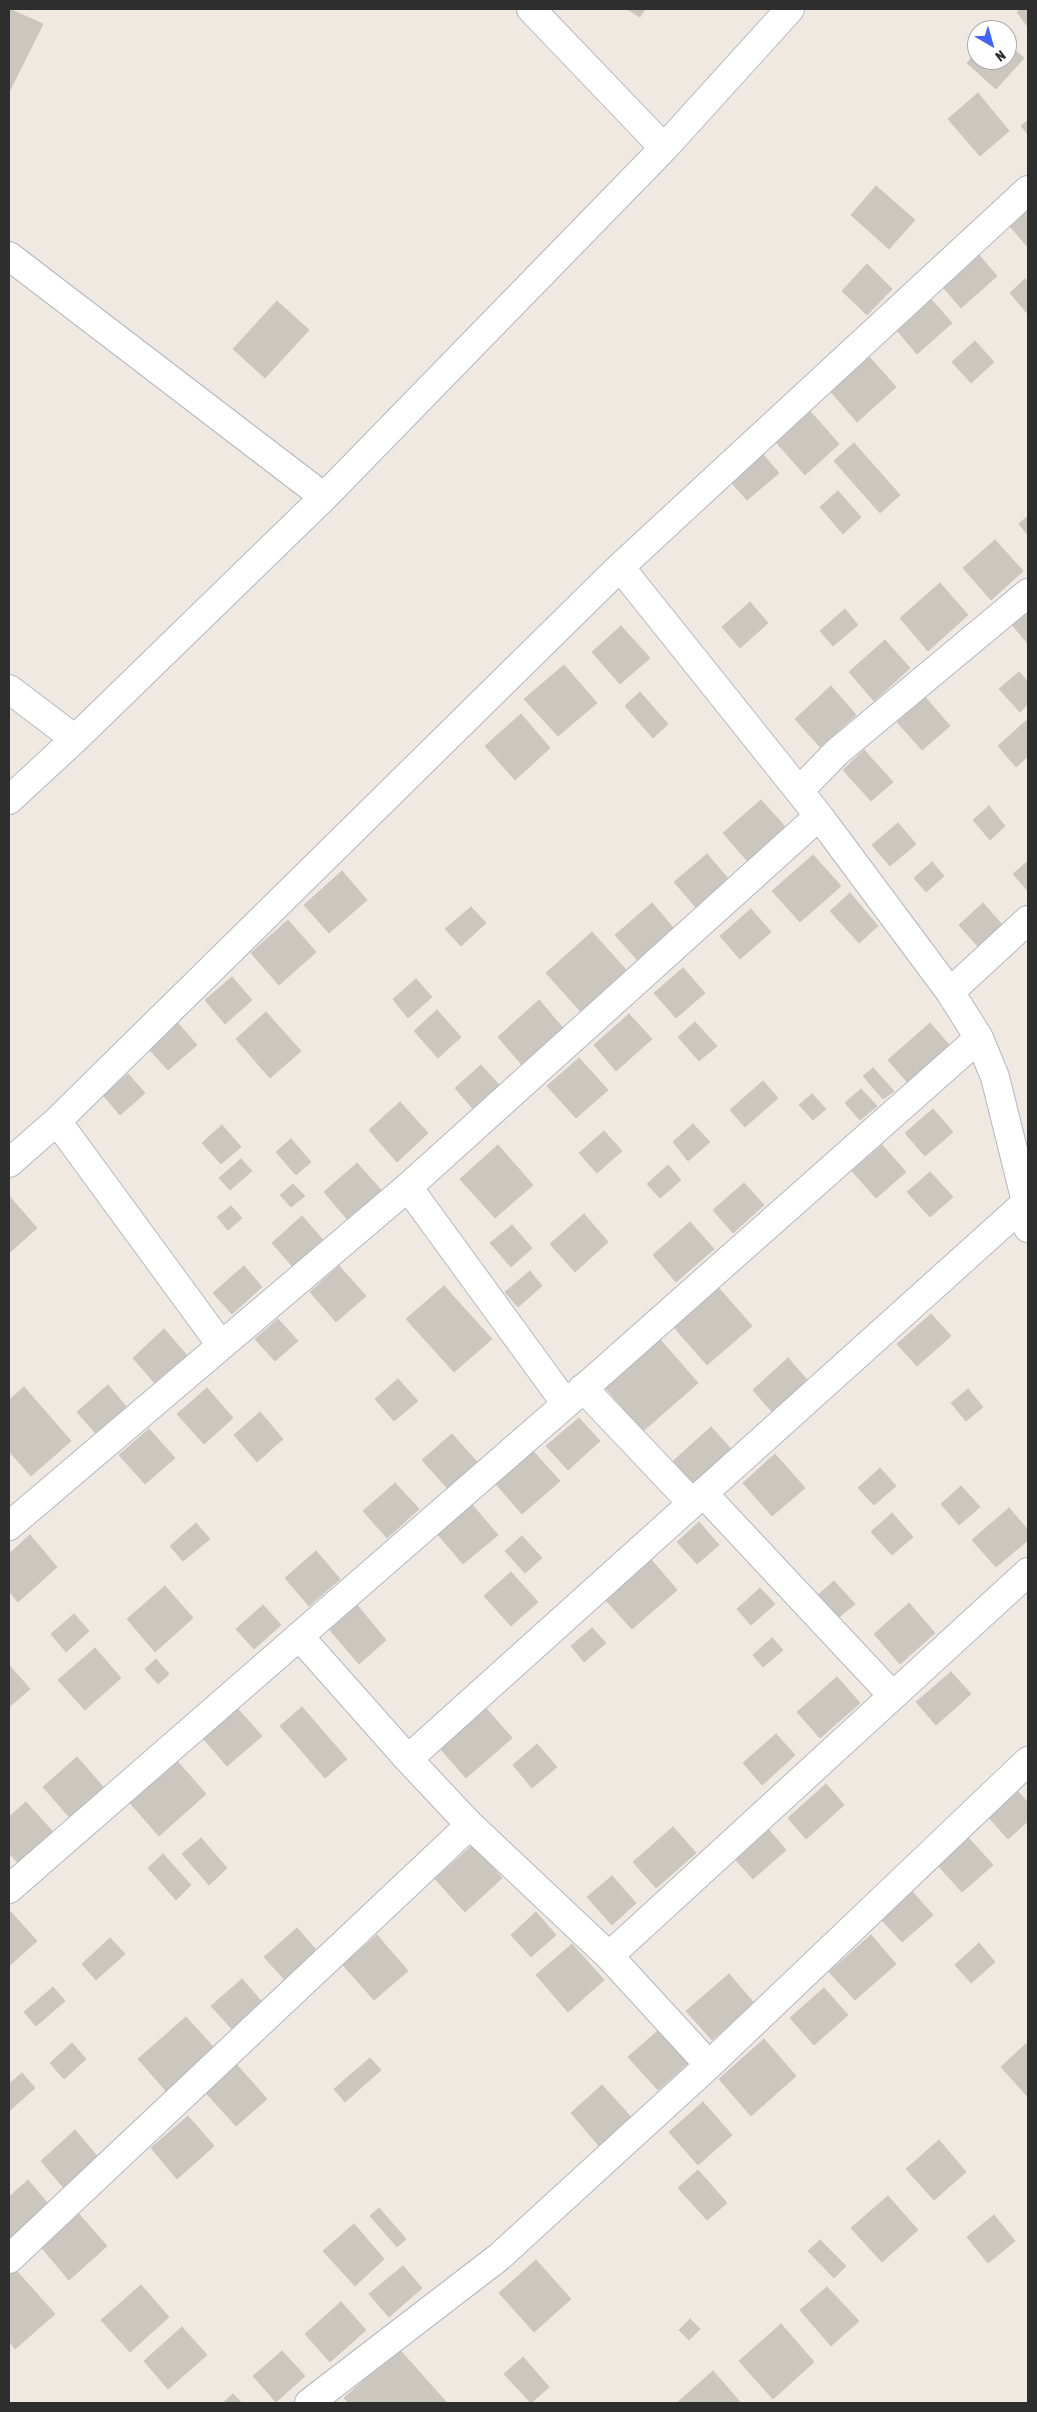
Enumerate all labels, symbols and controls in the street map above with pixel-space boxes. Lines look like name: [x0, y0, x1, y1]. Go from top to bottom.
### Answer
north arrow: [967, 20, 1017, 70]
text: N: [992, 47, 1009, 65]

